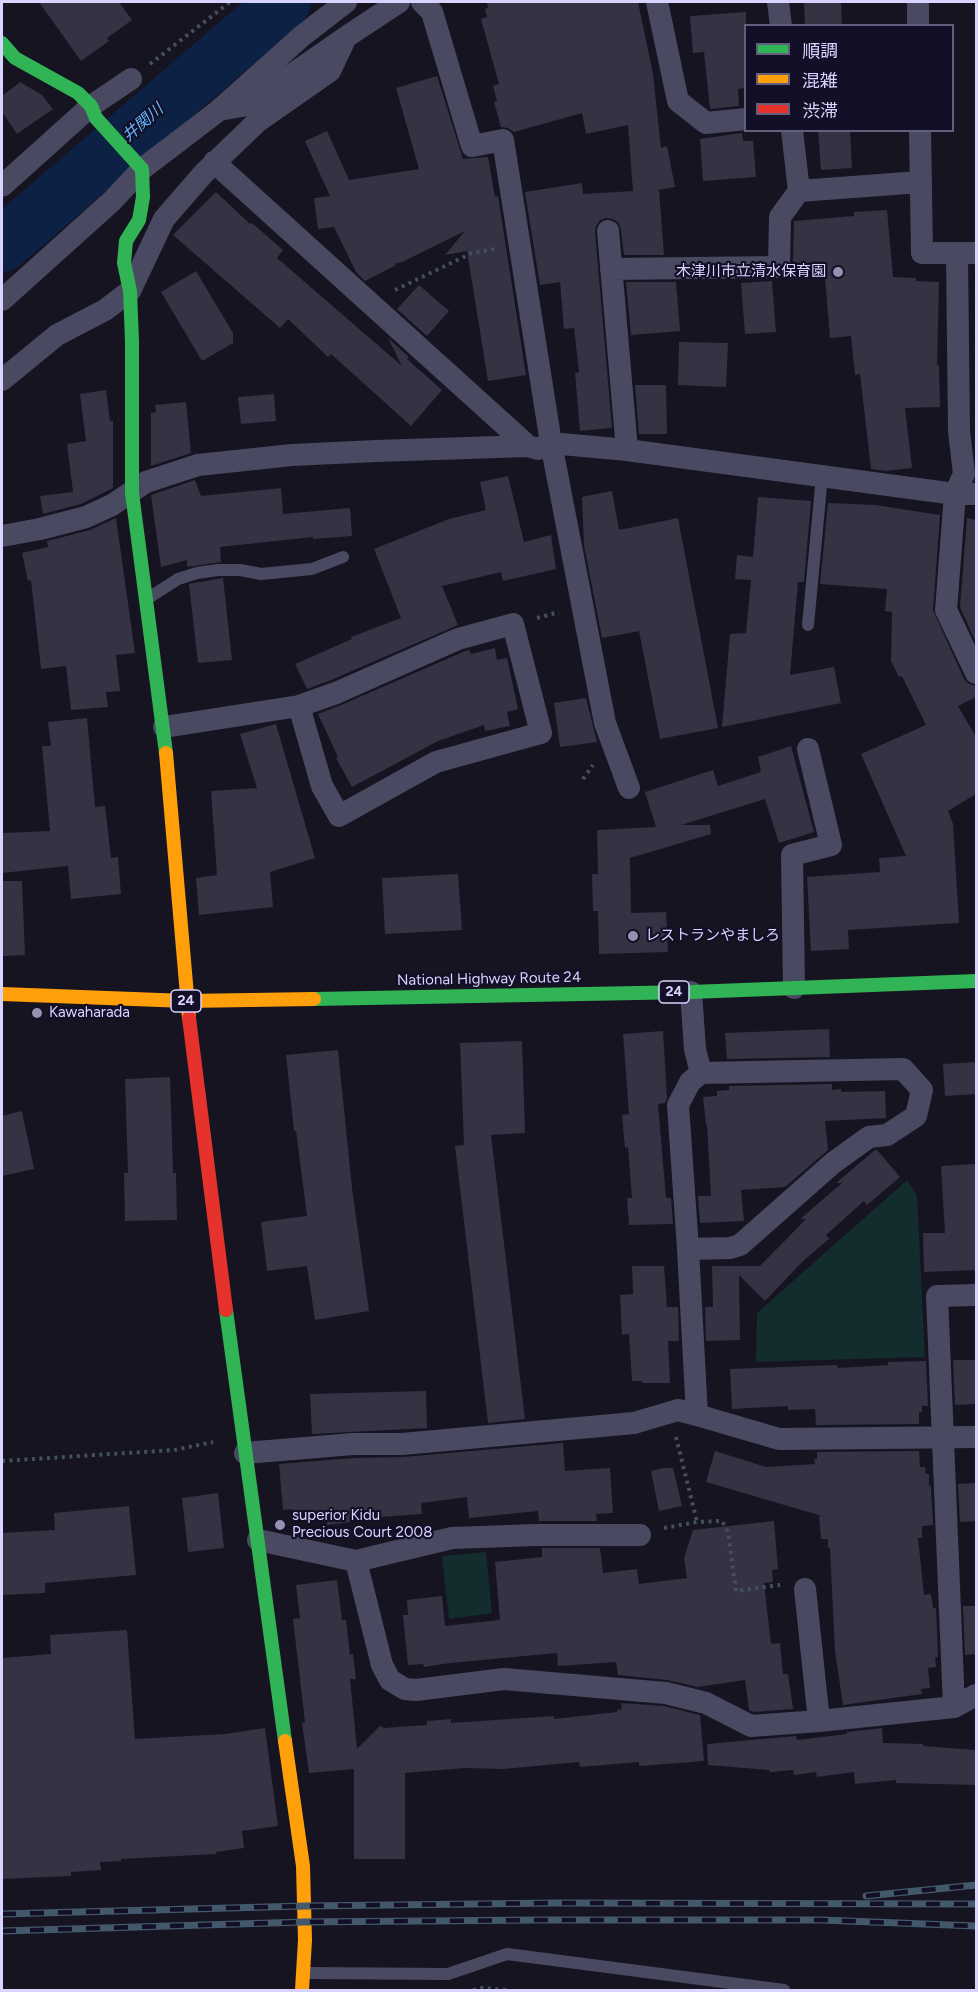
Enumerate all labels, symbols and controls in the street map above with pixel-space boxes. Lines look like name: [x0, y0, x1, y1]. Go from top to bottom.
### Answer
legend: [744, 24, 954, 132]
text: 順調: [802, 40, 838, 62]
text: 混雑: [802, 70, 838, 92]
water label: 井関川: [119, 100, 167, 146]
text: 渋滞: [802, 100, 838, 122]
place label: 木津川市立清水保育園: [676, 263, 826, 281]
marker: 木津川市立清水保育園: [831, 265, 845, 279]
place label: レストランやましろ: [645, 927, 780, 945]
marker: レストランやましろ: [626, 929, 640, 943]
street label: National Highway Route 24: [397, 968, 581, 990]
road number: 24: [659, 981, 689, 1003]
road number: 24: [171, 990, 201, 1012]
place label: Kawaharada: [49, 1004, 130, 1022]
marker: Kawaharada: [30, 1006, 44, 1020]
place label: superior Kidu Precious Court 2008: [292, 1507, 432, 1542]
marker: superior Kidu Precious Court 2008: [273, 1518, 287, 1532]

